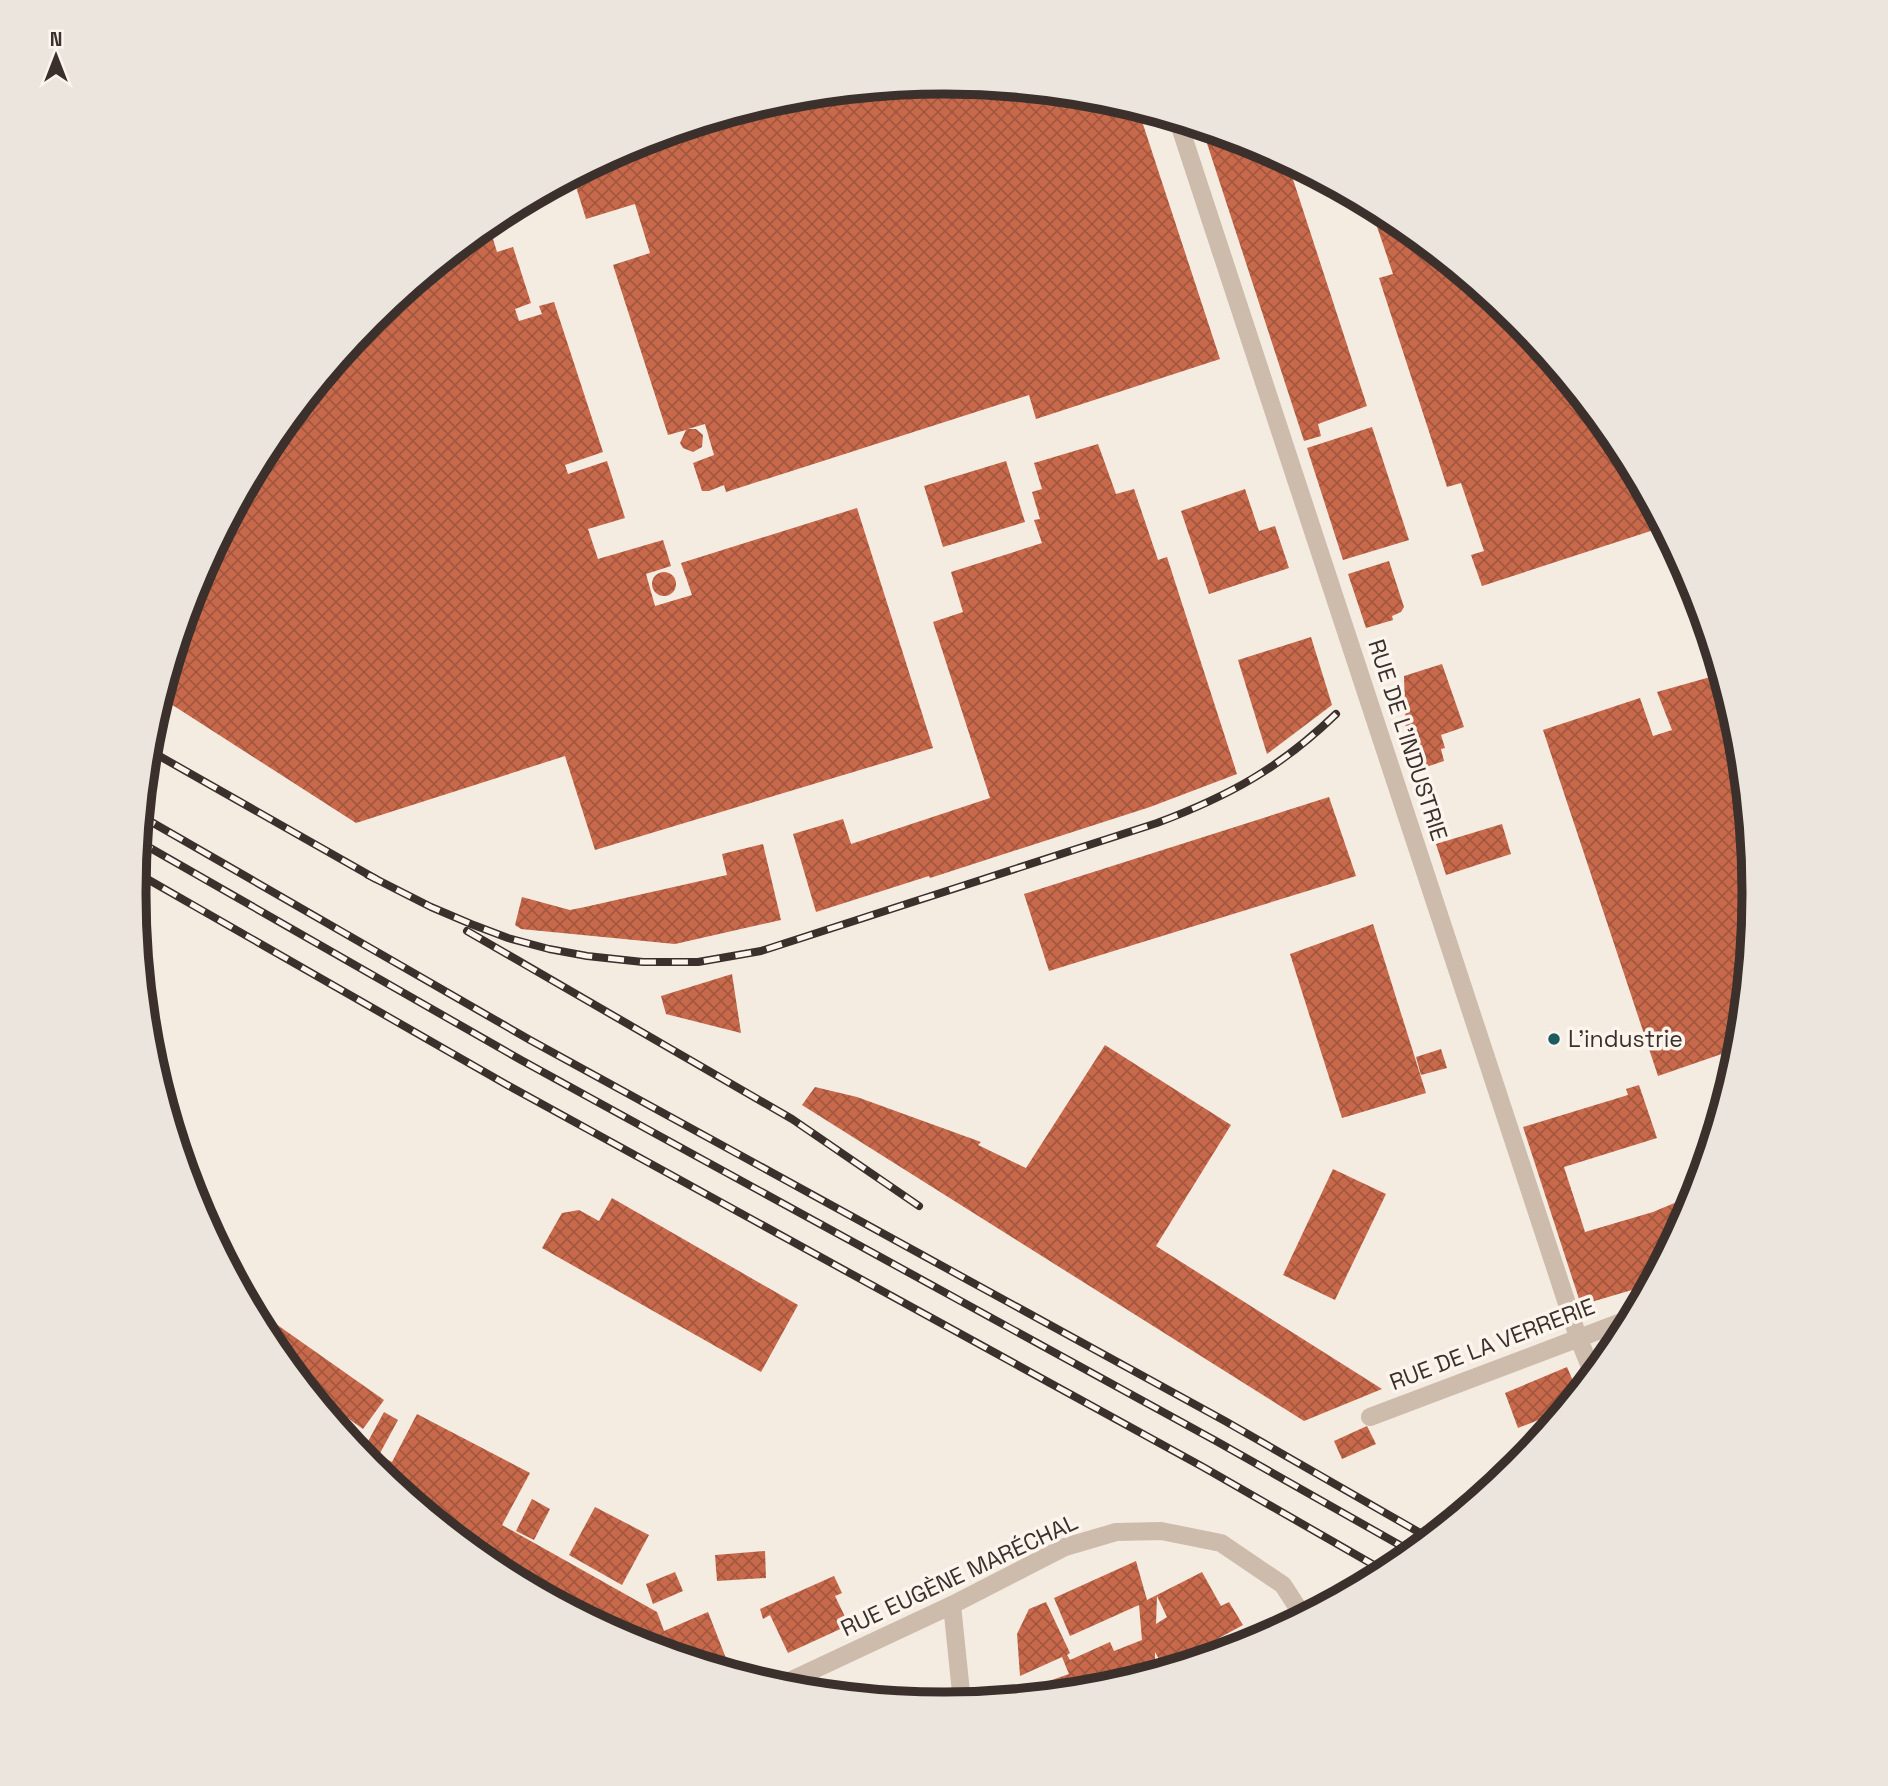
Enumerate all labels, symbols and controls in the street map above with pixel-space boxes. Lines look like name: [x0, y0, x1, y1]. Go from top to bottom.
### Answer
north arrow: [21, 21, 91, 91]
text: N: [50, 27, 62, 52]
street label: RUE DE L'INDUSTRIE: [1361, 635, 1455, 845]
place label: L'industrie: [1568, 1024, 1683, 1054]
marker: L'industrie: [1546, 1031, 1562, 1047]
street label: RUE DE LA VERRERIE: [1385, 1291, 1599, 1397]
street label: RUE EUGÈNE MARÉCHAL: [836, 1507, 1082, 1643]

